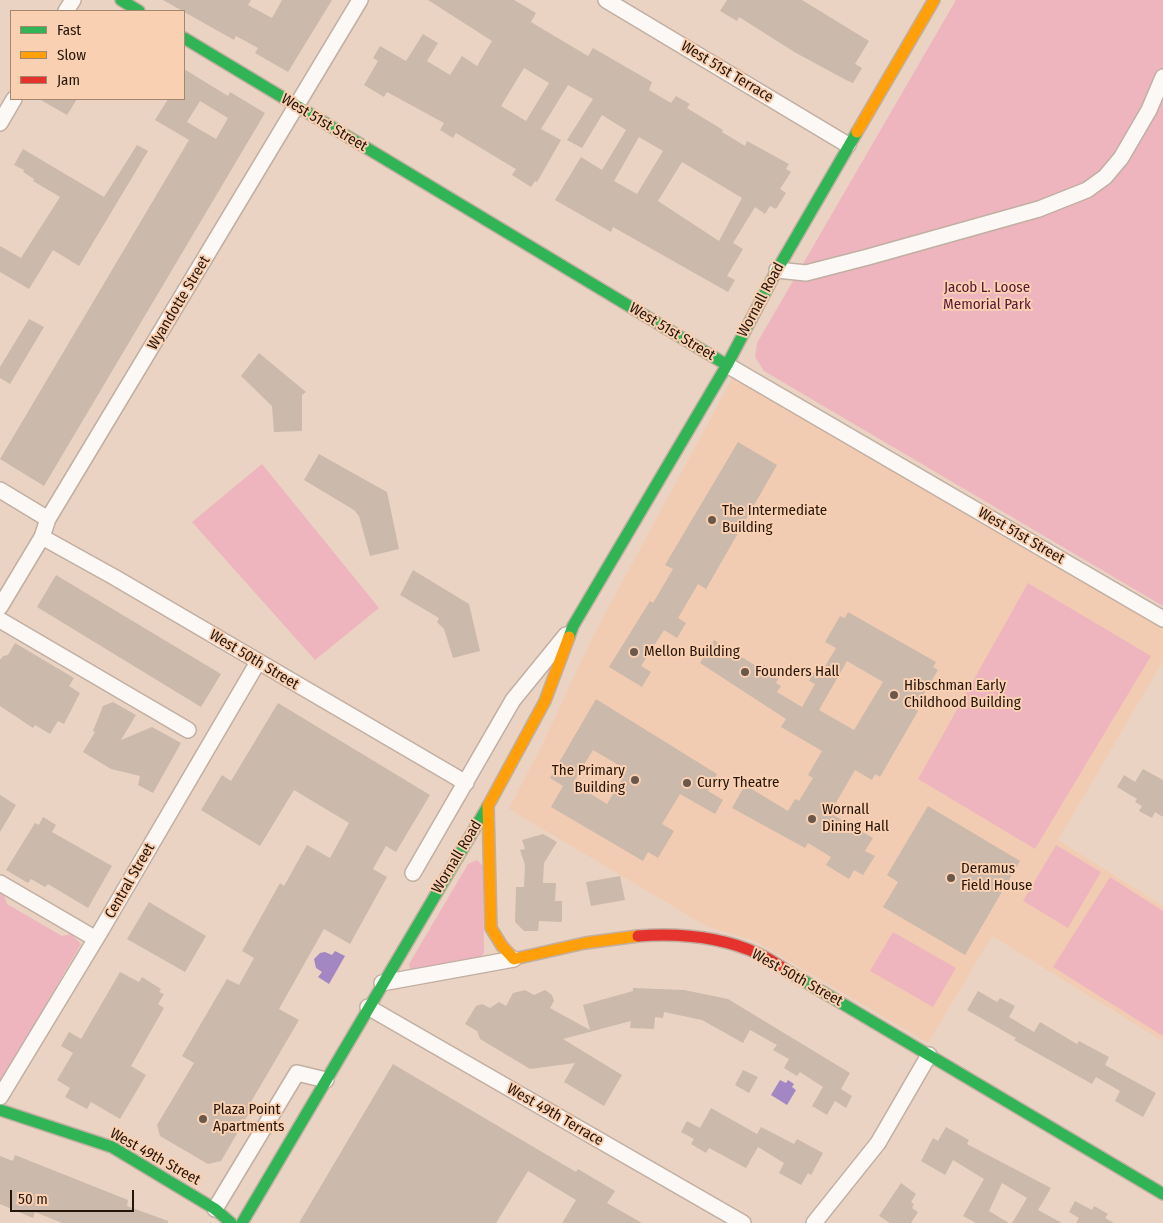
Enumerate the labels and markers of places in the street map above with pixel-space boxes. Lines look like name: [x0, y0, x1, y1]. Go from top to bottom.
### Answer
place label: The Intermediate Building: [722, 502, 827, 537]
marker: The Intermediate Building: [706, 514, 718, 526]
place label: Mellon Building: [644, 643, 740, 661]
marker: Mellon Building: [628, 646, 640, 658]
place label: Founders Hall: [755, 663, 839, 681]
marker: Founders Hall: [739, 666, 751, 678]
place label: Hibschman Early Childhood Building: [904, 677, 1021, 712]
marker: Hibschman Early Childhood Building: [888, 689, 900, 701]
place label: The Primary Building: [552, 762, 625, 797]
marker: The Primary Building: [629, 774, 641, 786]
place label: Curry Theatre: [697, 774, 779, 792]
marker: Curry Theatre: [681, 777, 693, 789]
place label: Wornall Dining Hall: [822, 801, 889, 836]
marker: Wornall Dining Hall: [806, 813, 818, 825]
place label: Deramus Field House: [961, 860, 1032, 895]
marker: Deramus Field House: [945, 872, 957, 884]
place label: Plaza Point Apartments: [213, 1101, 284, 1136]
marker: Plaza Point Apartments: [197, 1113, 209, 1125]

